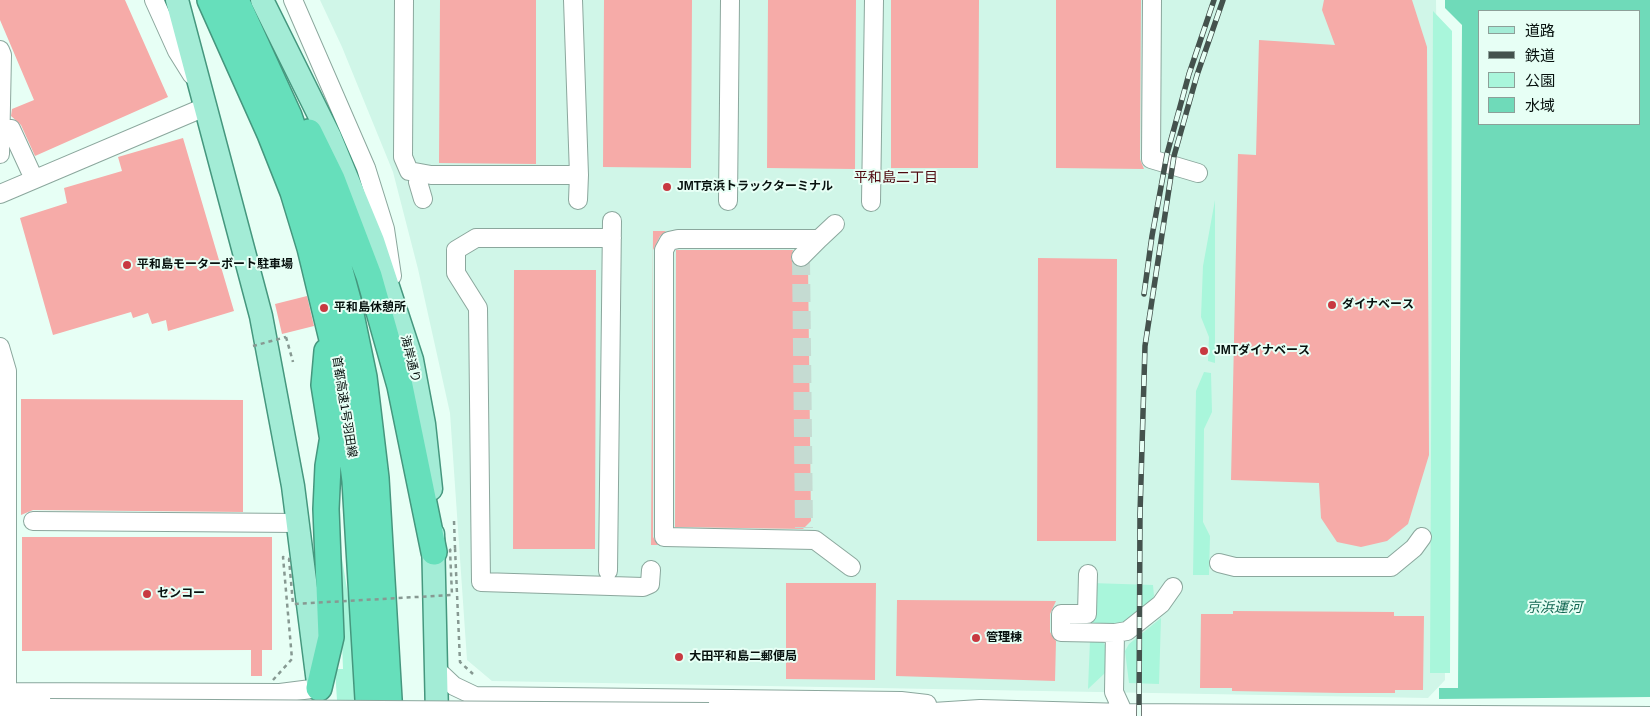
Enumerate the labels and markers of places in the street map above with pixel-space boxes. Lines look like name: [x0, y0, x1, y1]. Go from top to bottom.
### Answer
place label: JMT京浜トラックターミナル: [677, 180, 833, 194]
marker: JMT京浜トラックターミナル: [661, 181, 673, 193]
place label: 平和島モーターボート駐車場: [137, 258, 293, 272]
marker: 平和島モーターボート駐車場: [121, 259, 133, 271]
place label: ダイナベース: [1342, 298, 1414, 312]
marker: ダイナベース: [1326, 299, 1338, 311]
place label: 平和島休憩所: [334, 301, 406, 315]
marker: 平和島休憩所: [318, 302, 330, 314]
place label: JMTダイナベース: [1214, 344, 1310, 358]
marker: JMTダイナベース: [1198, 345, 1210, 357]
place label: センコー: [157, 587, 205, 601]
marker: センコー: [141, 588, 153, 600]
place label: 管理棟: [986, 631, 1022, 645]
marker: 管理棟: [970, 632, 982, 644]
place label: 大田平和島二郵便局: [689, 650, 797, 664]
marker: 大田平和島二郵便局: [673, 651, 685, 663]

